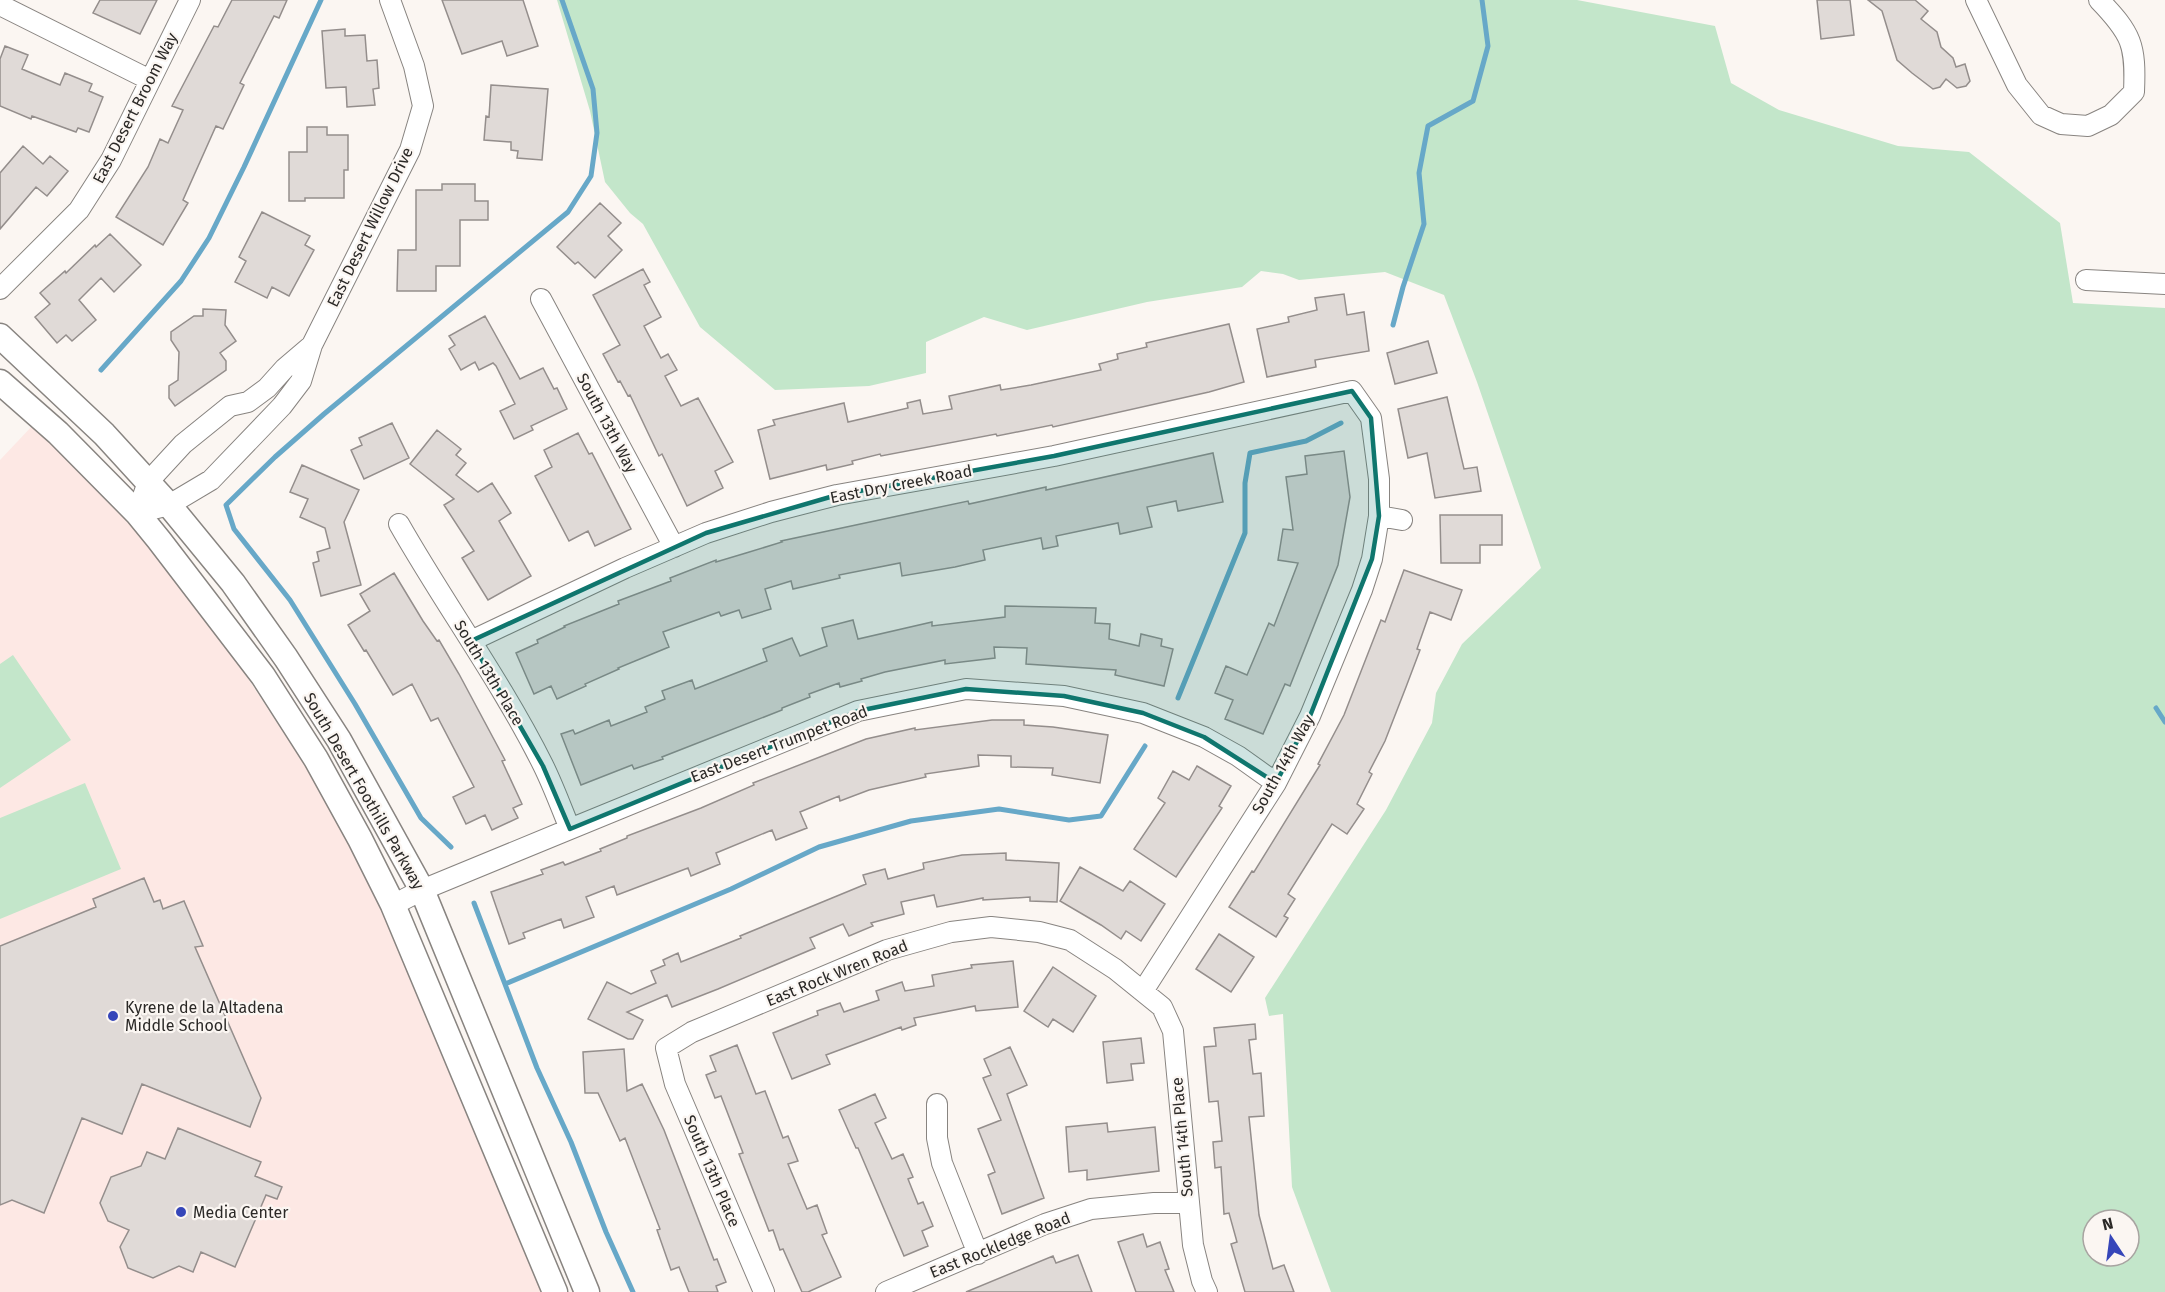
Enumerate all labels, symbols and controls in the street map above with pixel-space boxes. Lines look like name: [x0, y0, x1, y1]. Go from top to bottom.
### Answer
street label: East Desert Broom Way: [89, 29, 181, 187]
street label: East Desert Willow Drive: [323, 144, 417, 310]
street label: South 13th Way: [573, 370, 641, 476]
street label: East Dry Creek Road: [828, 461, 974, 507]
street label: South 13th Place: [450, 617, 528, 729]
street label: South Desert Foothills Parkway: [300, 689, 428, 893]
street label: East Desert Trumpet Road: [688, 701, 870, 787]
street label: South 14th Way: [1248, 711, 1318, 817]
street label: East Rock Wren Road: [763, 936, 911, 1010]
place label: Kyrene de la Altadena Middle School: [125, 998, 284, 1035]
marker: Kyrene de la Altadena Middle School: [106, 1009, 120, 1023]
street label: South 14th Place: [1167, 1076, 1197, 1198]
street label: South 13th Place: [680, 1112, 744, 1230]
place label: Media Center: [193, 1203, 289, 1222]
marker: Media Center: [174, 1205, 188, 1219]
street label: East Rockledge Road: [927, 1208, 1073, 1282]
north arrow: [2081, 1208, 2141, 1268]
text: N: [2100, 1213, 2115, 1234]

